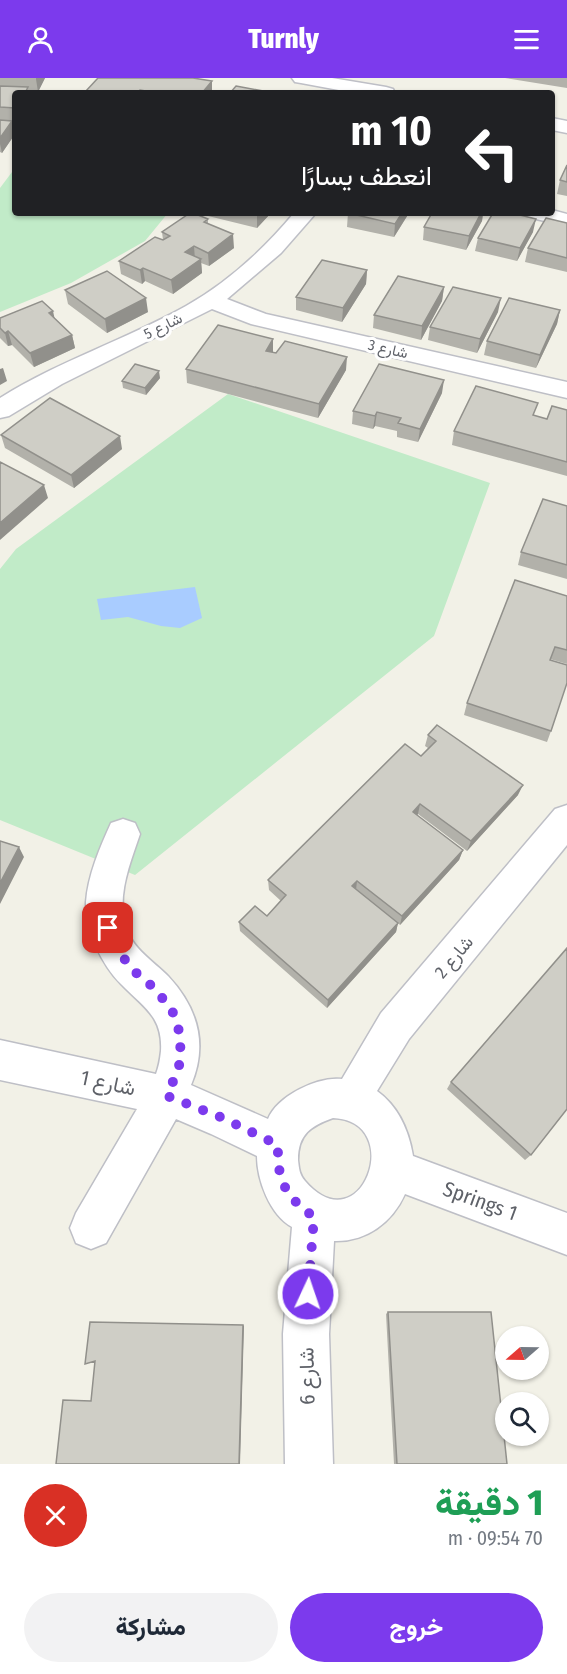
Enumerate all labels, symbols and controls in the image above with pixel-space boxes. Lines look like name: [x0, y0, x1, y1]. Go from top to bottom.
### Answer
icon: person: [24, 23, 57, 56]
text: Turnly: [248, 23, 319, 55]
icon: menu: [510, 23, 543, 56]
text: 10 m: [351, 106, 432, 156]
icon: left: [453, 114, 531, 192]
text: انعطف يسارًا: [301, 160, 432, 192]
street label: شارع 5: [141, 309, 186, 345]
street label: شارع 3: [366, 336, 410, 364]
pin: [82, 902, 133, 953]
icon: arrive: [91, 911, 124, 944]
street label: شارع 2: [430, 931, 479, 983]
street label: شارع 1: [78, 1065, 138, 1102]
street label: Springs 1: [439, 1176, 521, 1226]
position arrow: [276, 1262, 340, 1326]
north arrow: [495, 1326, 549, 1380]
map controls: [495, 1326, 549, 1446]
street label: شارع 6: [293, 1347, 322, 1405]
button: search: [495, 1392, 549, 1446]
text: 1 دقيقة: [435, 1481, 543, 1525]
button: close: [24, 1484, 87, 1547]
text: 70 m · 09:54: [448, 1526, 543, 1550]
button: مشاركة: [24, 1593, 278, 1662]
button: خروج: [290, 1593, 543, 1662]

